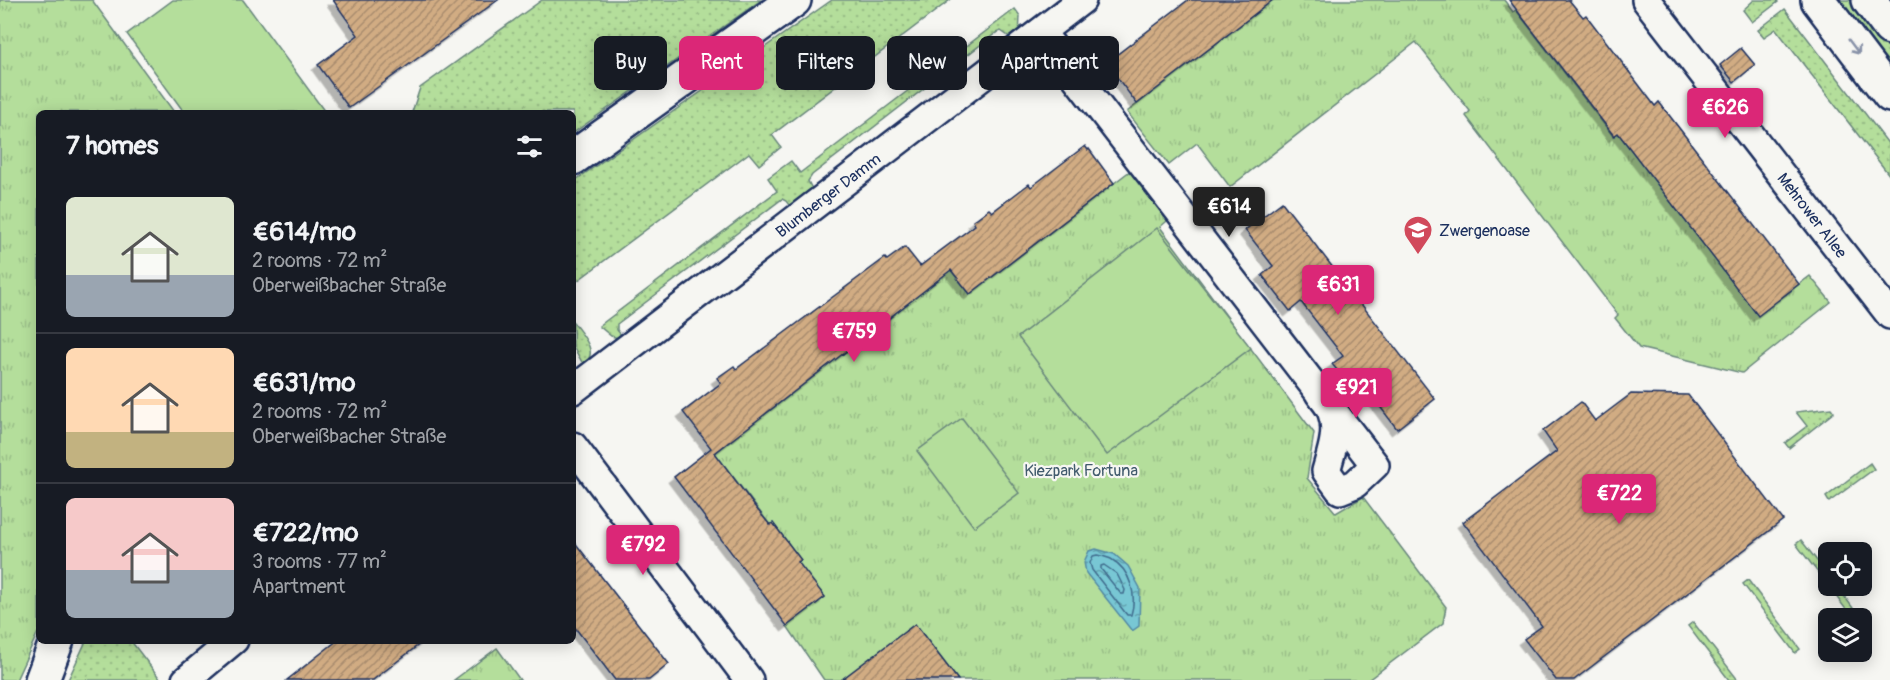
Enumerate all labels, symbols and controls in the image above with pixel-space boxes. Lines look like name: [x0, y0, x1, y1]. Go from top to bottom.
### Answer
chip: Buy: [594, 36, 667, 90]
chip: Rent: [679, 36, 764, 90]
chip: Filters: [776, 36, 875, 90]
chip: New: [887, 36, 967, 90]
chip: Apartment: [979, 36, 1119, 90]
one-way arrow: [1847, 38, 1860, 54]
pin: €626: [1689, 88, 1761, 139]
text: €626: [1701, 95, 1749, 120]
text: 7 homes: [66, 130, 158, 162]
icon: filters: [513, 130, 546, 163]
street label: Blumberger Damm: [772, 149, 885, 242]
street label: Mehrower Allee: [1772, 169, 1851, 262]
pin: €614: [1193, 187, 1265, 238]
text: €614: [1207, 194, 1251, 219]
school or university icon: Zwergenoase: [1402, 214, 1434, 256]
text: €614/mo: [252, 216, 356, 248]
icon: home: [114, 221, 186, 293]
place label: Zwergenoase: [1439, 221, 1530, 241]
text: 2 rooms · 72 m²: [252, 248, 387, 273]
pin: €631: [1302, 265, 1374, 316]
text: €631: [1316, 272, 1360, 297]
text: Oberweißbacher Straße: [252, 273, 446, 298]
pin: €759: [818, 312, 890, 363]
text: €759: [832, 319, 876, 344]
text: €631/mo: [252, 367, 355, 399]
pin: €921: [1320, 368, 1392, 419]
icon: home: [114, 372, 186, 444]
text: €921: [1335, 375, 1377, 400]
text: 2 rooms · 72 m²: [252, 399, 387, 424]
text: Oberweißbacher Straße: [252, 424, 446, 449]
park label: Kiezpark Fortuna: [1024, 461, 1138, 481]
pin: €722: [1583, 474, 1655, 525]
text: €722: [1596, 481, 1642, 506]
text: €722/mo: [252, 517, 358, 549]
icon: home: [114, 522, 186, 594]
pin: €792: [607, 525, 679, 576]
text: €792: [620, 532, 666, 557]
map controls: [1818, 542, 1872, 662]
button: locate: [1818, 542, 1872, 596]
text: 3 rooms · 77 m²: [252, 549, 387, 574]
text: Apartment: [252, 574, 345, 599]
button: layers: [1818, 608, 1872, 662]

